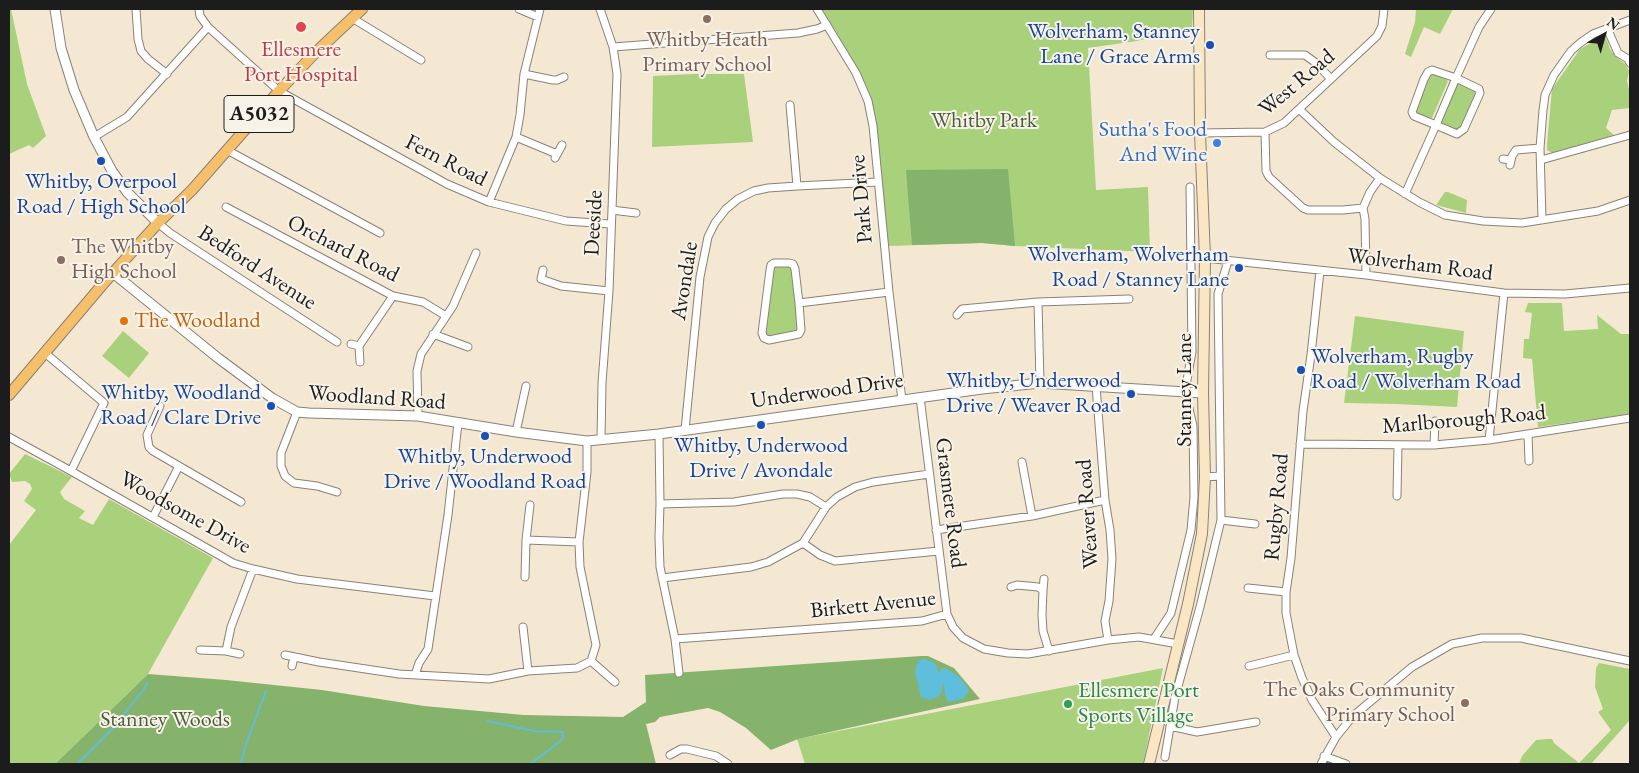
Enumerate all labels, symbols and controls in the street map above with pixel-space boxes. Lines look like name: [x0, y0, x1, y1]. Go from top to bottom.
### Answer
north arrow: [1579, 10, 1629, 60]
marker: Whitby Heath Primary School: [701, 13, 713, 25]
text: N: [1603, 13, 1623, 34]
place label: Wolverham, Stanney Lane / Grace Arms: [1027, 19, 1200, 70]
marker: Ellesmere Port Hospital: [294, 20, 308, 34]
place label: Whitby Heath Primary School: [642, 27, 772, 78]
place label: Ellesmere Port Hospital: [244, 37, 358, 88]
marker: Wolverham, Stanney Lane / Grace Arms: [1204, 39, 1216, 51]
street label: West Road: [1254, 44, 1340, 122]
road number: A5032: [224, 96, 294, 132]
park label: Whitby Park: [931, 108, 1037, 134]
place label: Sutha's Food And Wine: [1099, 117, 1207, 168]
street label: Fern Road: [401, 129, 491, 193]
marker: Sutha's Food And Wine: [1211, 137, 1223, 149]
street label: Park Drive: [845, 154, 879, 244]
marker: Whitby, Overpool Road / High School: [95, 155, 107, 167]
place label: Whitby, Overpool Road / High School: [16, 169, 186, 220]
street label: Deeside: [579, 189, 609, 257]
street label: Orchard Road: [283, 210, 403, 288]
street label: Bedford Avenue: [193, 220, 321, 316]
place label: The Whitby High School: [71, 234, 177, 286]
street label: Avondale: [666, 240, 704, 322]
place label: Wolverham, Wolverham Road / Stanney Lane: [1027, 242, 1229, 294]
street label: Wolverham Road: [1346, 243, 1494, 287]
marker: The Whitby High School: [55, 254, 67, 266]
marker: Wolverham, Wolverham Road / Stanney Lane: [1233, 262, 1245, 274]
place label: The Woodland: [134, 308, 261, 334]
marker: The Woodland: [118, 315, 130, 327]
street label: Stanney Lane: [1172, 333, 1198, 447]
place label: Wolverham, Rugby Road / Wolverham Road: [1311, 344, 1521, 396]
marker: Wolverham, Rugby Road / Wolverham Road: [1295, 364, 1307, 376]
street label: Underwood Drive: [749, 367, 905, 415]
place label: Whitby, Underwood Drive / Weaver Road: [946, 368, 1121, 420]
place label: Whitby, Woodland Road / Clare Drive: [100, 380, 261, 432]
street label: Woodland Road: [307, 380, 447, 416]
marker: Whitby, Underwood Drive / Weaver Road: [1125, 388, 1137, 400]
marker: Whitby, Woodland Road / Clare Drive: [265, 400, 277, 412]
street label: Marlborough Road: [1381, 400, 1547, 440]
marker: Whitby, Underwood Drive / Avondale: [755, 419, 767, 431]
marker: Whitby, Underwood Drive / Woodland Road: [479, 430, 491, 442]
place label: Whitby, Underwood Drive / Avondale: [674, 433, 848, 484]
street label: Grasmere Road: [929, 436, 971, 570]
place label: Whitby, Underwood Drive / Woodland Road: [384, 444, 586, 496]
street label: Rugby Road: [1259, 452, 1295, 562]
street label: Weaver Road: [1071, 458, 1105, 570]
street label: Woodsome Drive: [115, 466, 255, 560]
street label: Birkett Avenue: [809, 585, 937, 625]
place label: The Oaks Community Primary School: [1263, 677, 1455, 728]
place label: Ellesmere Port Sports Village: [1078, 678, 1199, 729]
marker: The Oaks Community Primary School: [1459, 697, 1471, 709]
marker: Ellesmere Port Sports Village: [1062, 698, 1074, 710]
park label: Stanney Woods: [100, 707, 230, 733]

